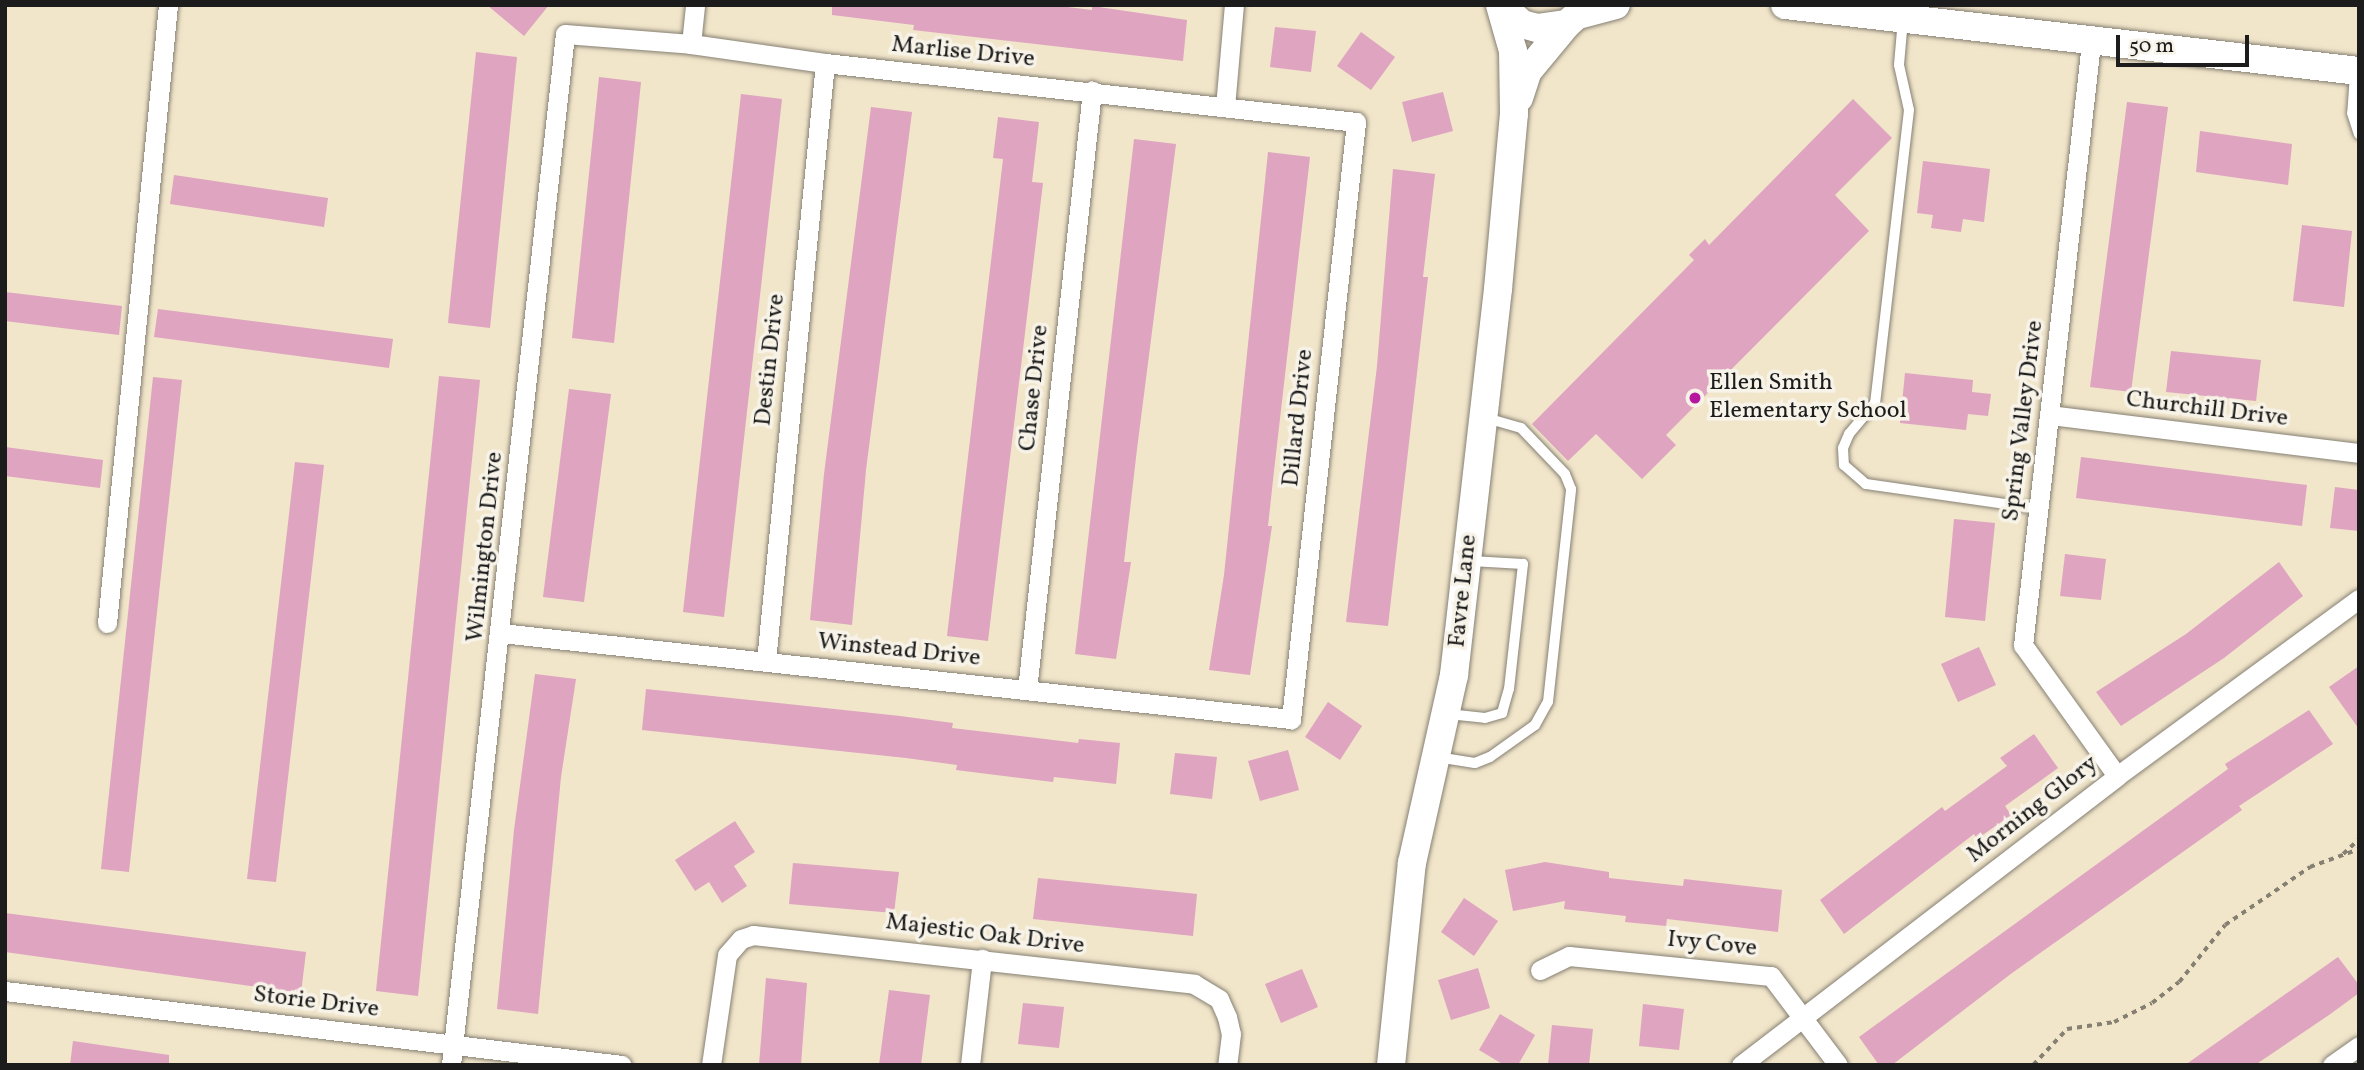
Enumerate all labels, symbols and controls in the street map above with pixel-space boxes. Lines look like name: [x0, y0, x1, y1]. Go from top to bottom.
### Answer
scale bar: [2119, 21, 2252, 65]
street label: Marlise Drive: [890, 31, 1036, 75]
text: 50 m: [2129, 32, 2174, 61]
street label: Destin Drive: [750, 293, 792, 427]
street label: Spring Valley Drive: [1997, 318, 2051, 524]
street label: Chase Drive: [1014, 323, 1056, 453]
street label: Dillard Drive: [1277, 348, 1321, 488]
place label: Ellen Smith Elementary School: [1709, 370, 1907, 426]
street label: Churchill Drive: [2124, 386, 2290, 434]
marker: Ellen Smith Elementary School: [1687, 390, 1703, 406]
street label: Wilmington Drive: [462, 450, 510, 644]
street label: Favre Lane: [1444, 533, 1484, 649]
street label: Winstead Drive: [816, 628, 982, 674]
street label: Morning Glory: [1962, 750, 2104, 870]
street label: Majestic Oak Drive: [884, 909, 1086, 961]
street label: Ivy Cove: [1665, 926, 1759, 964]
street label: Storie Drive: [252, 981, 380, 1025]

